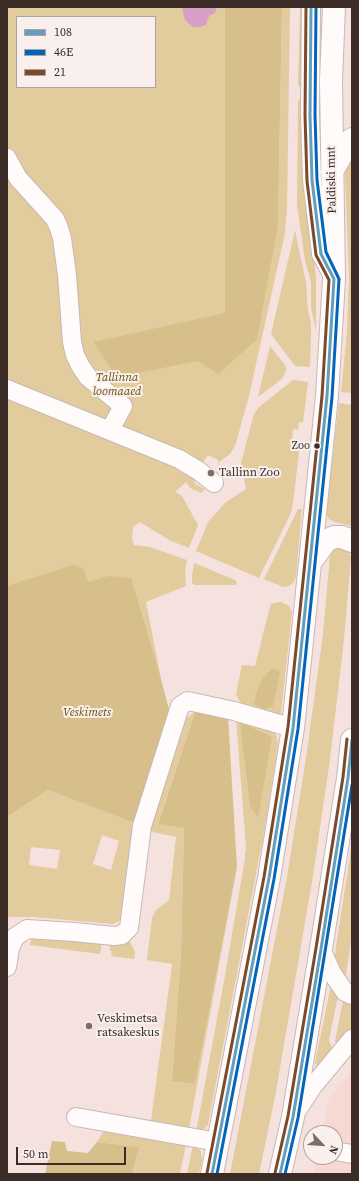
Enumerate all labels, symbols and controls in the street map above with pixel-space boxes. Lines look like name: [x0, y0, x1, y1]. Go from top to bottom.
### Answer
legend: [16, 16, 156, 88]
text: 108: [54, 24, 72, 40]
text: 46E: [54, 44, 73, 60]
text: 21: [54, 64, 66, 80]
street label: Paldiski mnt: [324, 146, 340, 214]
park label: Tallinna loomaaed: [93, 371, 141, 399]
place label: Zoo: [292, 439, 310, 453]
marker: Zoo: [312, 441, 322, 451]
place label: Tallinn Zoo: [219, 466, 280, 480]
marker: Tallinn Zoo: [206, 468, 216, 478]
park label: Veskimets: [63, 706, 111, 720]
place label: Veskimetsa ratsakeskus: [97, 1012, 160, 1040]
marker: Veskimetsa ratsakeskus: [84, 1021, 94, 1031]
north arrow: [303, 1125, 343, 1165]
scale bar: [18, 1139, 128, 1165]
text: N: [325, 1143, 342, 1157]
text: 50 m: [23, 1146, 49, 1162]

